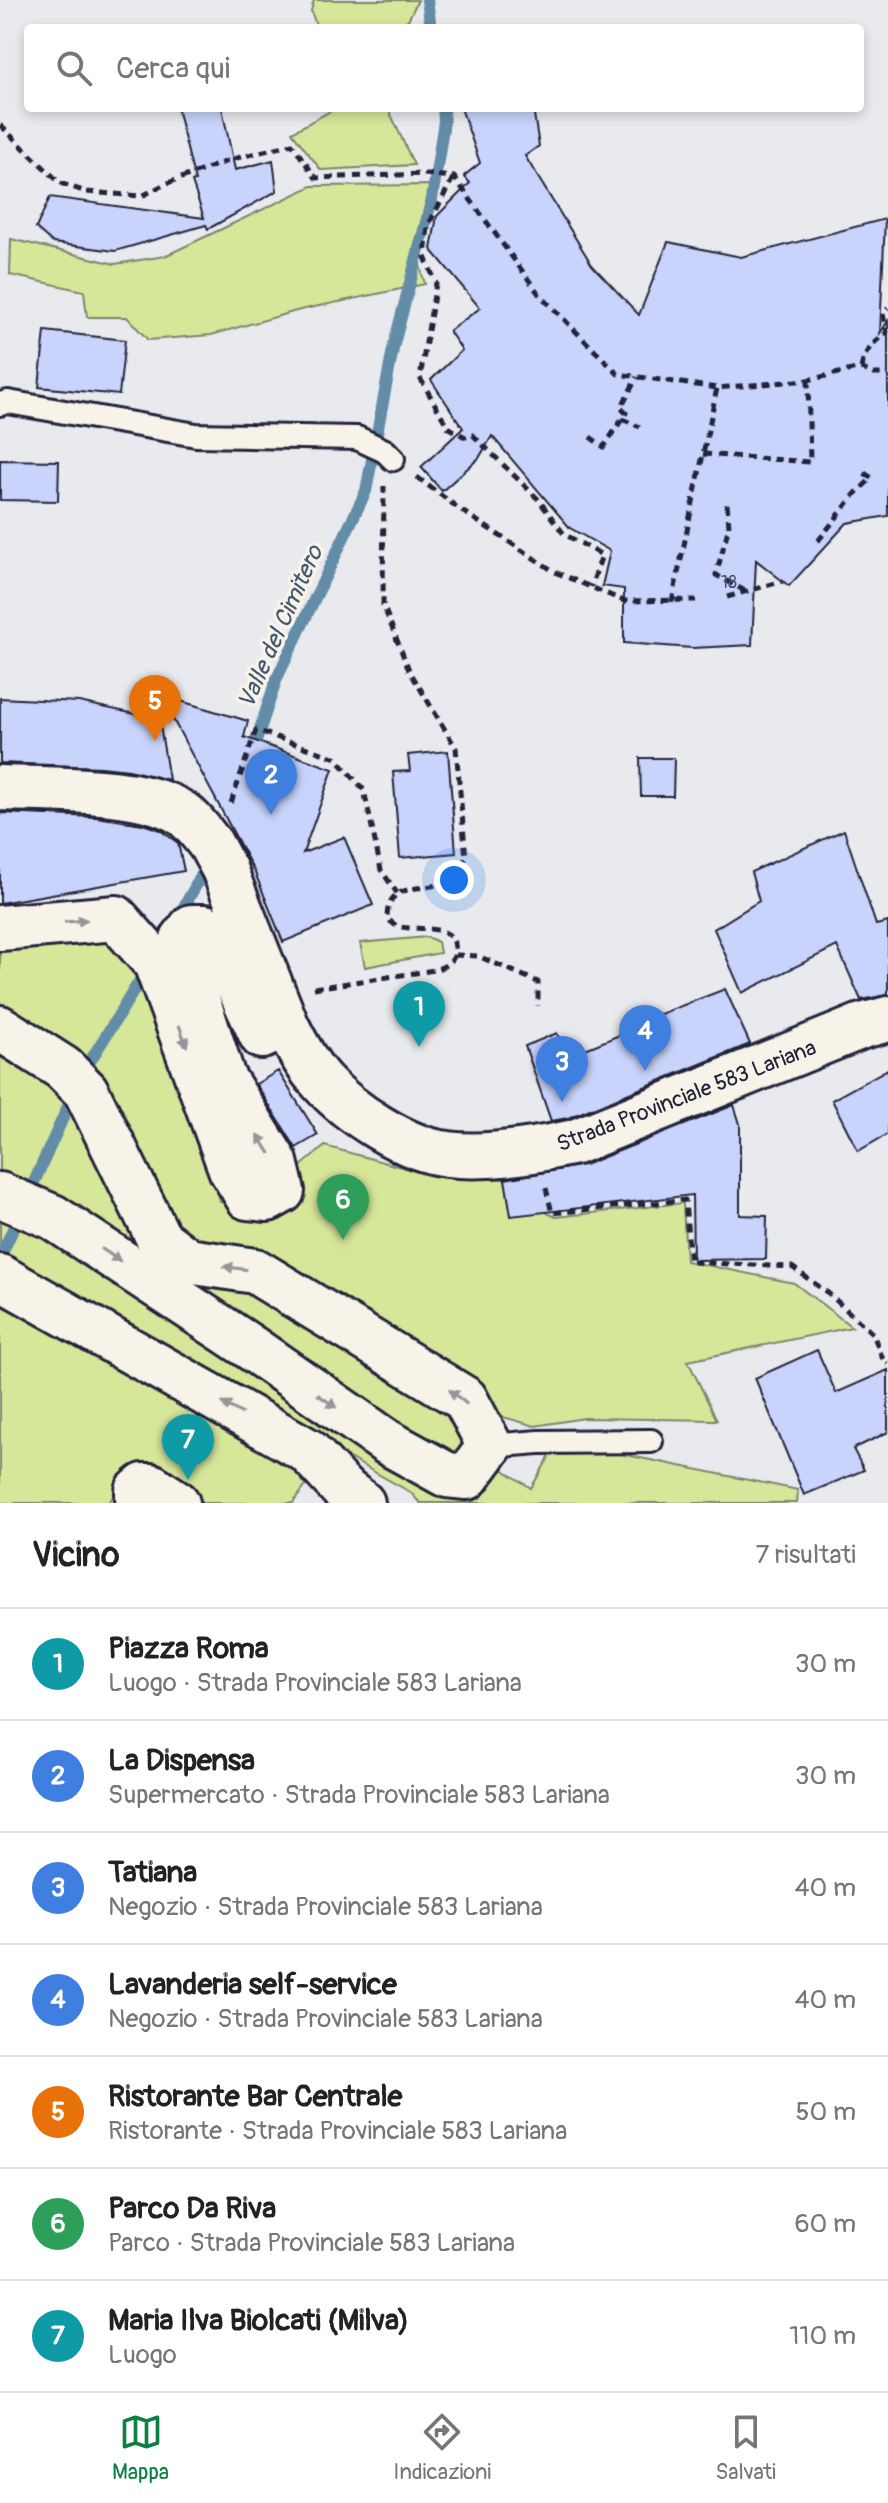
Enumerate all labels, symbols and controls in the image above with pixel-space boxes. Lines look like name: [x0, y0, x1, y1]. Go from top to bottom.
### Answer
search box: [24, 24, 864, 112]
icon: search: [52, 46, 96, 90]
text: Cerca qui: [116, 50, 230, 87]
water label: Valle del Cimitero: [232, 539, 330, 713]
house number: 18: [721, 571, 737, 594]
pin: 5: [129, 675, 181, 741]
pin: 2: [245, 749, 297, 815]
your location: [434, 860, 474, 900]
one-way arrow: [64, 915, 89, 928]
pin: 1: [393, 981, 445, 1047]
pin: 4: [619, 1005, 671, 1071]
one-way arrow: [177, 1024, 190, 1048]
street label: Strada Provinciale 583 Lariana: [553, 1033, 819, 1157]
pin: 3: [536, 1036, 588, 1102]
one-way arrow: [258, 1133, 272, 1155]
pin: 6: [317, 1174, 369, 1240]
one-way arrow: [101, 1247, 122, 1262]
one-way arrow: [222, 1261, 247, 1274]
one-way arrow: [449, 1389, 469, 1406]
one-way arrow: [316, 1393, 337, 1408]
one-way arrow: [221, 1401, 243, 1415]
pin: 7: [162, 1414, 214, 1480]
text: Vicino: [32, 1534, 120, 1577]
text: 7 risultati: [755, 1539, 856, 1571]
text: Piazza Roma: [108, 1630, 269, 1667]
text: 1: [53, 1648, 63, 1680]
text: 30 m: [795, 1648, 856, 1680]
text: Luogo · Strada Provinciale 583 Lariana: [108, 1667, 522, 1699]
text: La Dispensa: [108, 1742, 255, 1779]
text: 2: [51, 1760, 65, 1792]
text: 30 m: [795, 1760, 856, 1792]
text: Supermercato · Strada Provinciale 583 Lariana: [108, 1779, 610, 1811]
text: Tatiana: [108, 1854, 197, 1891]
text: 3: [51, 1872, 65, 1904]
text: 40 m: [794, 1872, 856, 1904]
text: Negozio · Strada Provinciale 583 Lariana: [108, 1891, 543, 1923]
text: Lavanderia self-service: [108, 1966, 397, 2003]
text: 4: [50, 1984, 66, 2016]
text: 40 m: [794, 1984, 856, 2016]
text: Negozio · Strada Provinciale 583 Lariana: [108, 2003, 543, 2035]
text: Ristorante Bar Centrale: [108, 2078, 402, 2115]
text: 5: [51, 2096, 65, 2128]
text: 50 m: [795, 2096, 856, 2128]
text: Ristorante · Strada Provinciale 583 Lariana: [108, 2115, 567, 2147]
text: Parco Da Riva: [108, 2190, 276, 2227]
text: 6: [50, 2208, 66, 2240]
text: 60 m: [794, 2208, 856, 2240]
text: Parco · Strada Provinciale 583 Lariana: [108, 2227, 515, 2259]
text: Maria Ilva Biolcati (Milva): [108, 2302, 409, 2339]
text: 7: [51, 2320, 65, 2352]
text: 110 m: [789, 2320, 856, 2352]
text: Luogo: [108, 2339, 177, 2371]
tab: Mappa: [112, 2410, 169, 2486]
tab: Indicazioni: [393, 2410, 491, 2486]
tab: Salvati: [715, 2410, 776, 2486]

